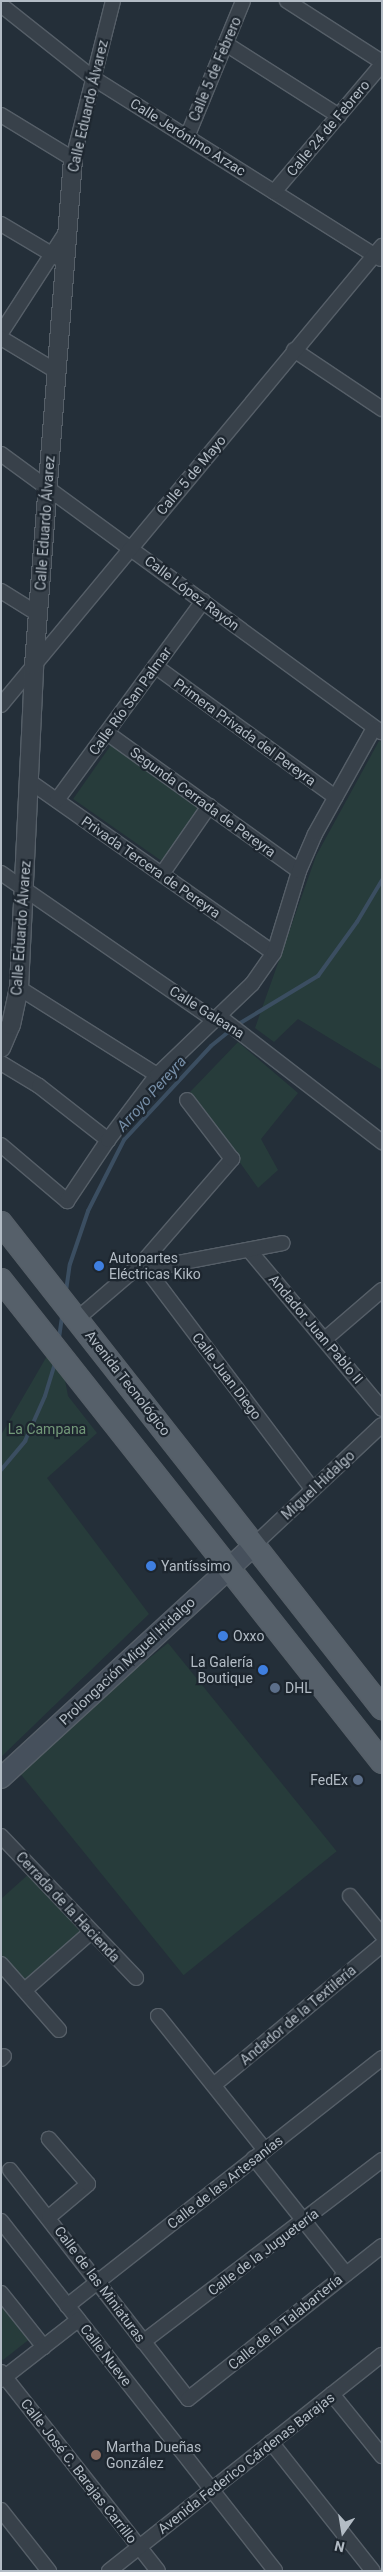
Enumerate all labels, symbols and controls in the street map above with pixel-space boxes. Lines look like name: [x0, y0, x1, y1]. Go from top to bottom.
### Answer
street label: Calle 5 de Febrero: [185, 14, 245, 124]
street label: Calle Eduardo Álvarez: [65, 38, 111, 174]
street label: Calle 24 de Febrero: [283, 77, 373, 179]
street label: Calle Jerónimo Arzac: [127, 95, 249, 179]
street label: Calle 5 de Mayo: [153, 432, 229, 518]
street label: Calle Eduardo Álvarez: [32, 455, 58, 591]
street label: Calle López Rayón: [141, 552, 243, 634]
street label: Calle Río San Palmar: [85, 644, 175, 758]
street label: Primera Privada del Pereyra: [171, 675, 319, 789]
street label: Segunda Cerrada de Pereyra: [127, 743, 279, 861]
street label: Privada Tercera de Pereyra: [78, 813, 224, 921]
street label: Calle Eduardo Álvarez: [8, 860, 34, 996]
street label: Calle Galeana: [166, 982, 248, 1042]
water label: Arroyo Pereyra: [114, 1053, 190, 1135]
place label: Autopartes Eléctricas Kiko: [109, 1250, 201, 1282]
marker: Autopartes Eléctricas Kiko: [93, 1260, 105, 1272]
street label: Andador Juan Pablo II: [265, 1271, 367, 1387]
street label: Avenida Tecnológico: [82, 1327, 174, 1439]
street label: Calle Juan Diego: [189, 1329, 265, 1423]
park label: La Campana: [8, 1421, 86, 1437]
street label: Miguel Hidalgo: [278, 1447, 358, 1523]
place label: Yantíssimo: [161, 1558, 230, 1574]
marker: Yantíssimo: [145, 1560, 157, 1572]
street label: Prolongación Miguel Hidalgo: [56, 1594, 198, 1728]
place label: Oxxo: [233, 1628, 264, 1644]
marker: Oxxo: [217, 1630, 229, 1642]
place label: La Galería Boutique: [191, 1654, 253, 1686]
marker: La Galería Boutique: [257, 1664, 269, 1676]
place label: DHL: [285, 1680, 312, 1696]
marker: DHL: [269, 1682, 281, 1694]
place label: FedEx: [310, 1772, 348, 1788]
marker: FedEx: [352, 1774, 364, 1786]
street label: Cerrada de la Hacienda: [13, 1848, 123, 1966]
street label: Andador de la Textilería: [237, 1962, 359, 2068]
street label: Calle de las Artesanías: [164, 2132, 286, 2232]
street label: Calle de la Juguetería: [204, 2205, 322, 2299]
street label: Calle de las Miniaturas: [51, 2223, 149, 2345]
street label: Calle de la Talabartería: [224, 2271, 346, 2373]
street label: Calle Nueve: [77, 2321, 135, 2389]
street label: Avenida Federico Cárdenas Barajas: [154, 2389, 338, 2537]
street label: Calle José C. Barajas Carrillo: [17, 2395, 141, 2547]
place label: Martha Dueñas González: [106, 2439, 201, 2472]
marker: Martha Dueñas González: [90, 2449, 102, 2461]
north arrow: [318, 2507, 368, 2557]
text: N: [333, 2538, 346, 2556]

